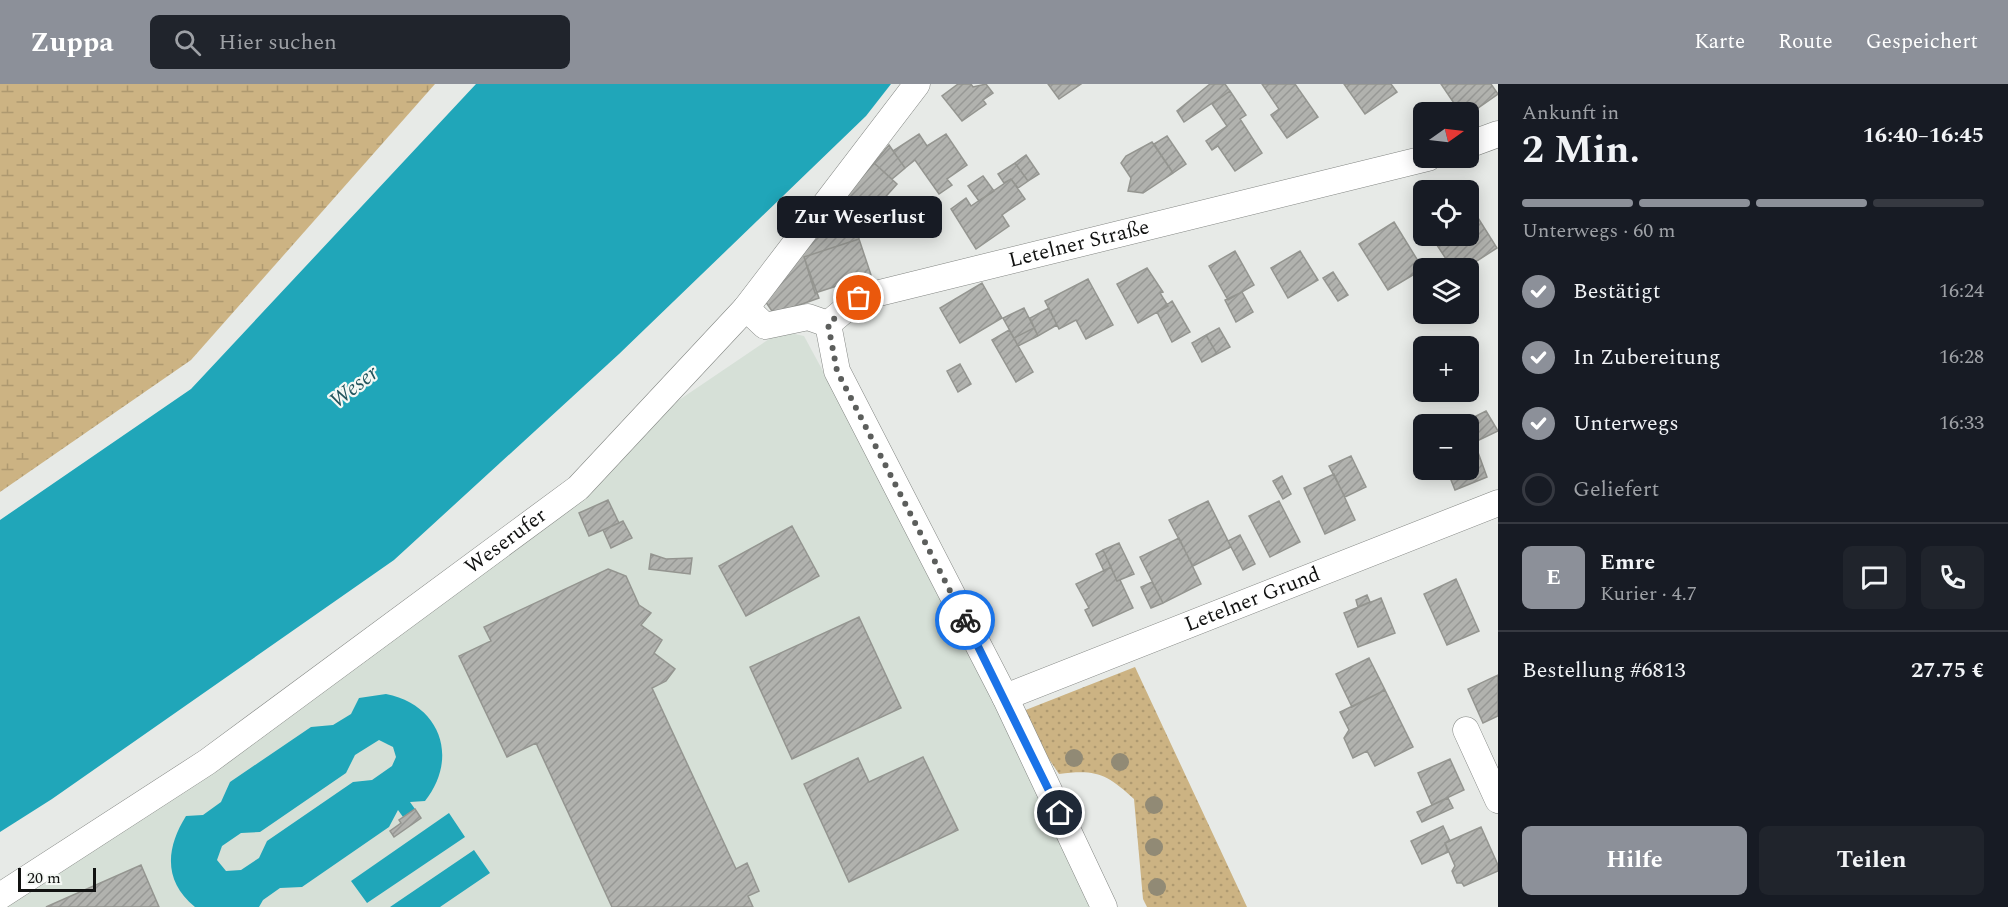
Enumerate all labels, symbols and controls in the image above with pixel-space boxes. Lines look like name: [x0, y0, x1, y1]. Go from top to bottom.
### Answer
search box: [150, 15, 570, 69]
text: Zuppa: [30, 21, 114, 64]
icon: search: [171, 26, 204, 59]
text: Hier suchen: [219, 26, 337, 59]
text: Karte: [1694, 26, 1745, 58]
text: Route: [1778, 26, 1833, 58]
text: Gespeichert: [1866, 26, 1978, 58]
text: Ankunft in: [1522, 98, 1619, 128]
north arrow: [1413, 102, 1479, 168]
map controls: [1413, 102, 1479, 480]
text: 16:40–16:45: [1862, 119, 1984, 152]
text: 2 Min.: [1522, 121, 1640, 180]
button: locate: [1413, 180, 1479, 246]
callout: Zur Weserlust: [776, 196, 942, 238]
text: Zur Weserlust: [794, 202, 925, 232]
street label: Letelner Straße: [1005, 211, 1153, 277]
text: Unterwegs · 60 m: [1522, 216, 1675, 246]
button: layers: [1413, 258, 1479, 324]
pin: [833, 272, 884, 323]
icon: check: [1522, 275, 1555, 308]
text: Bestätigt: [1573, 275, 1661, 308]
text: 16:24: [1939, 276, 1984, 306]
icon: bag: [842, 281, 875, 314]
button: +: [1413, 336, 1479, 402]
icon: check: [1522, 341, 1555, 374]
text: In Zubereitung: [1573, 341, 1721, 374]
text: 16:28: [1939, 342, 1984, 372]
water label: Weser: [322, 357, 386, 417]
icon: check: [1522, 407, 1555, 440]
text: Unterwegs: [1573, 407, 1679, 440]
text: 16:33: [1939, 408, 1984, 438]
button: −: [1413, 414, 1479, 480]
text: Geliefert: [1573, 473, 1659, 506]
street label: Weserufer: [458, 500, 554, 583]
text: Emre: [1600, 546, 1655, 579]
button: chat: [1843, 546, 1906, 609]
button: phone: [1921, 546, 1984, 609]
street label: Letelner Grund: [1180, 558, 1325, 641]
text: E: [1546, 561, 1561, 594]
text: Kurier · 4.7: [1600, 579, 1697, 609]
courier: [935, 590, 995, 650]
icon: bike: [949, 604, 982, 637]
text: Bestellung #6813: [1522, 654, 1686, 687]
text: 27.75 €: [1911, 654, 1984, 687]
pin: [1034, 787, 1085, 838]
icon: home: [1043, 796, 1076, 829]
button: Hilfe: [1522, 826, 1747, 895]
button: Teilen: [1759, 826, 1984, 895]
scale bar: [18, 865, 96, 892]
text: 20 m: [27, 866, 61, 890]

